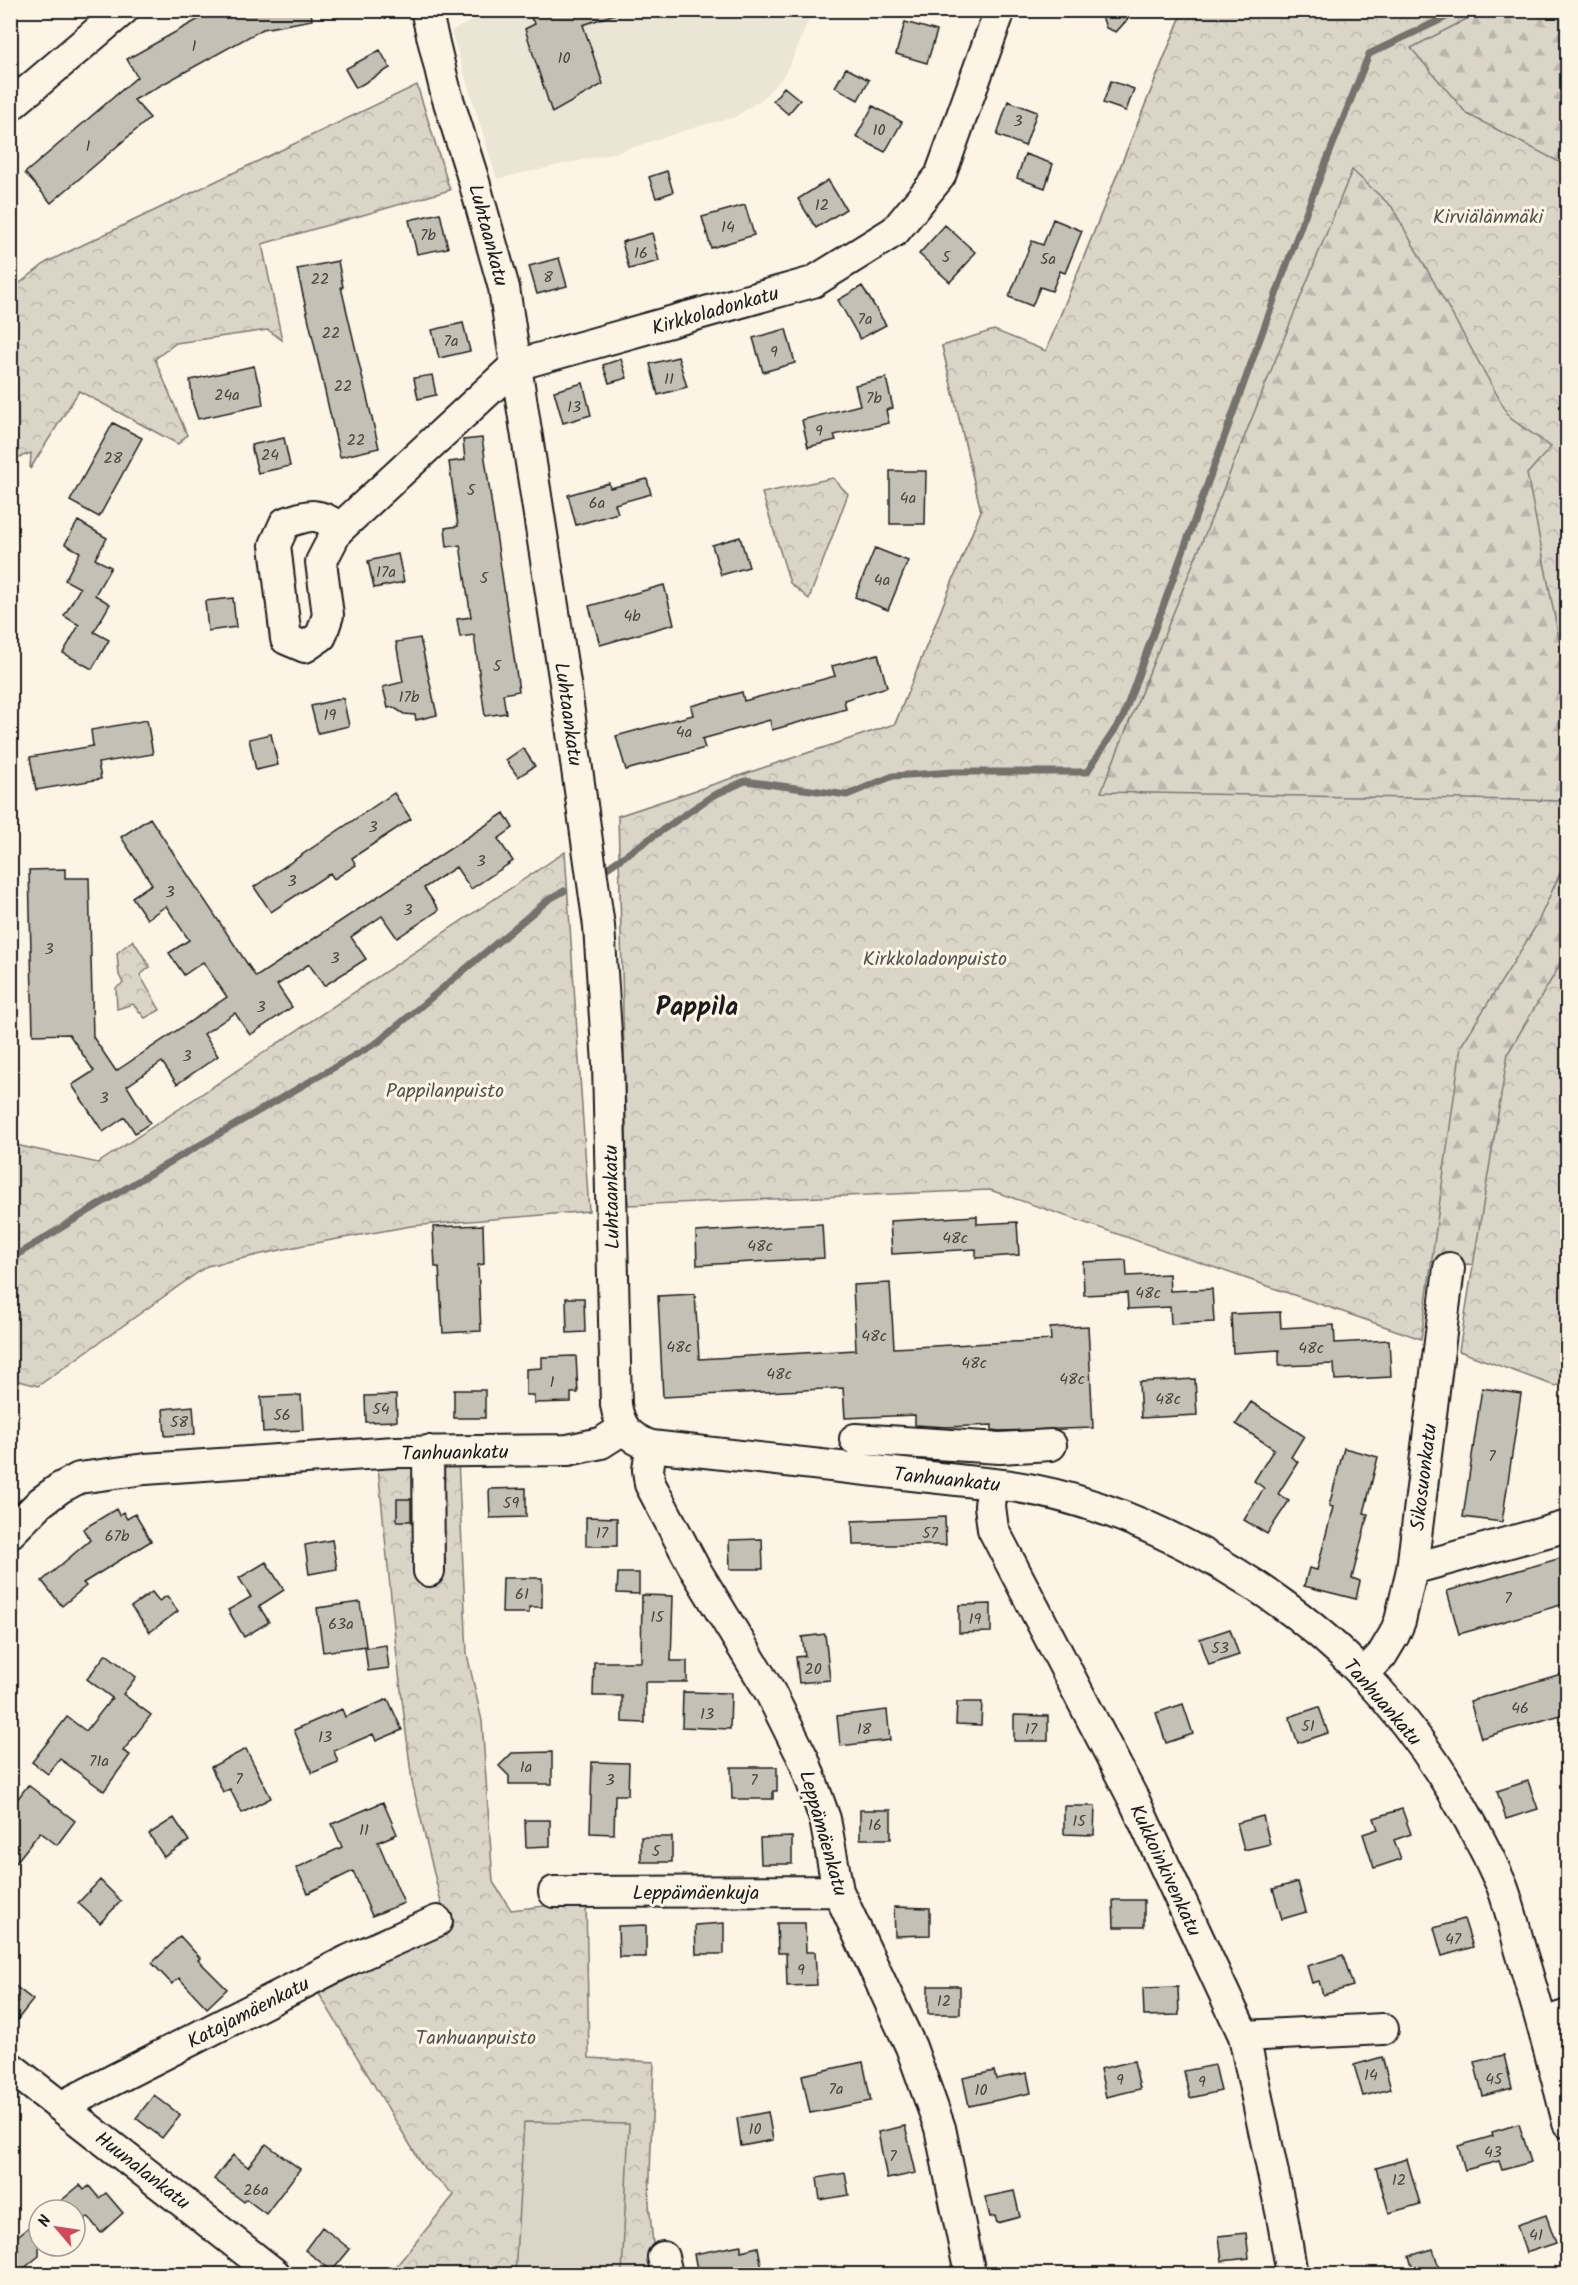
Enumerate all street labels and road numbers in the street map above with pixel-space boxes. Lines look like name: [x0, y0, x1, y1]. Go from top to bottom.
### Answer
street label: Luhtaankatu: [458, 181, 516, 291]
street label: Kirkkoladonkatu: [648, 278, 783, 345]
street label: Luhtaankatu: [544, 660, 590, 769]
street label: Luhtaankatu: [596, 1144, 630, 1250]
street label: Sikosuonkatu: [1403, 1421, 1447, 1533]
street label: Tanhuankatu: [401, 1437, 509, 1471]
street label: Tanhuankatu: [892, 1459, 1002, 1503]
street label: Tanhuankatu: [1334, 1652, 1429, 1755]
street label: Leppämäenkatu: [789, 1767, 855, 1901]
street label: Kukkoinkivenkatu: [1119, 1799, 1209, 1943]
street label: Leppämäenkuja: [633, 1878, 759, 1910]
street label: Katajamäenkatu: [182, 1969, 316, 2058]
street label: Huunalankatu: [87, 2124, 197, 2219]

